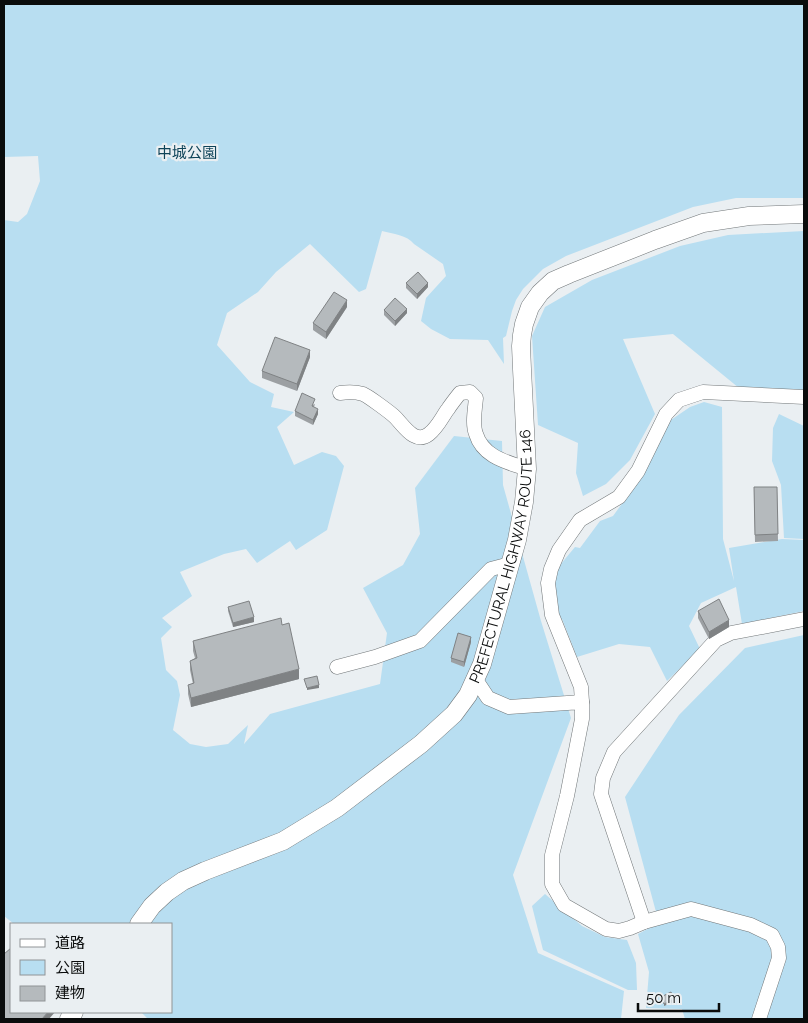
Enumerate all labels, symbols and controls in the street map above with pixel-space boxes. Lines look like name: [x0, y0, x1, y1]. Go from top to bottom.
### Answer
park label: 中城公園: [157, 144, 217, 162]
street label: PREFECTURAL HIGHWAY ROUTE 146: [465, 429, 536, 686]
legend: [10, 923, 172, 1013]
text: 道路: [55, 934, 85, 952]
text: 公園: [55, 959, 85, 977]
scale bar: [638, 980, 719, 1012]
text: 建物: [55, 984, 85, 1002]
text: 50 m: [646, 989, 681, 1007]

